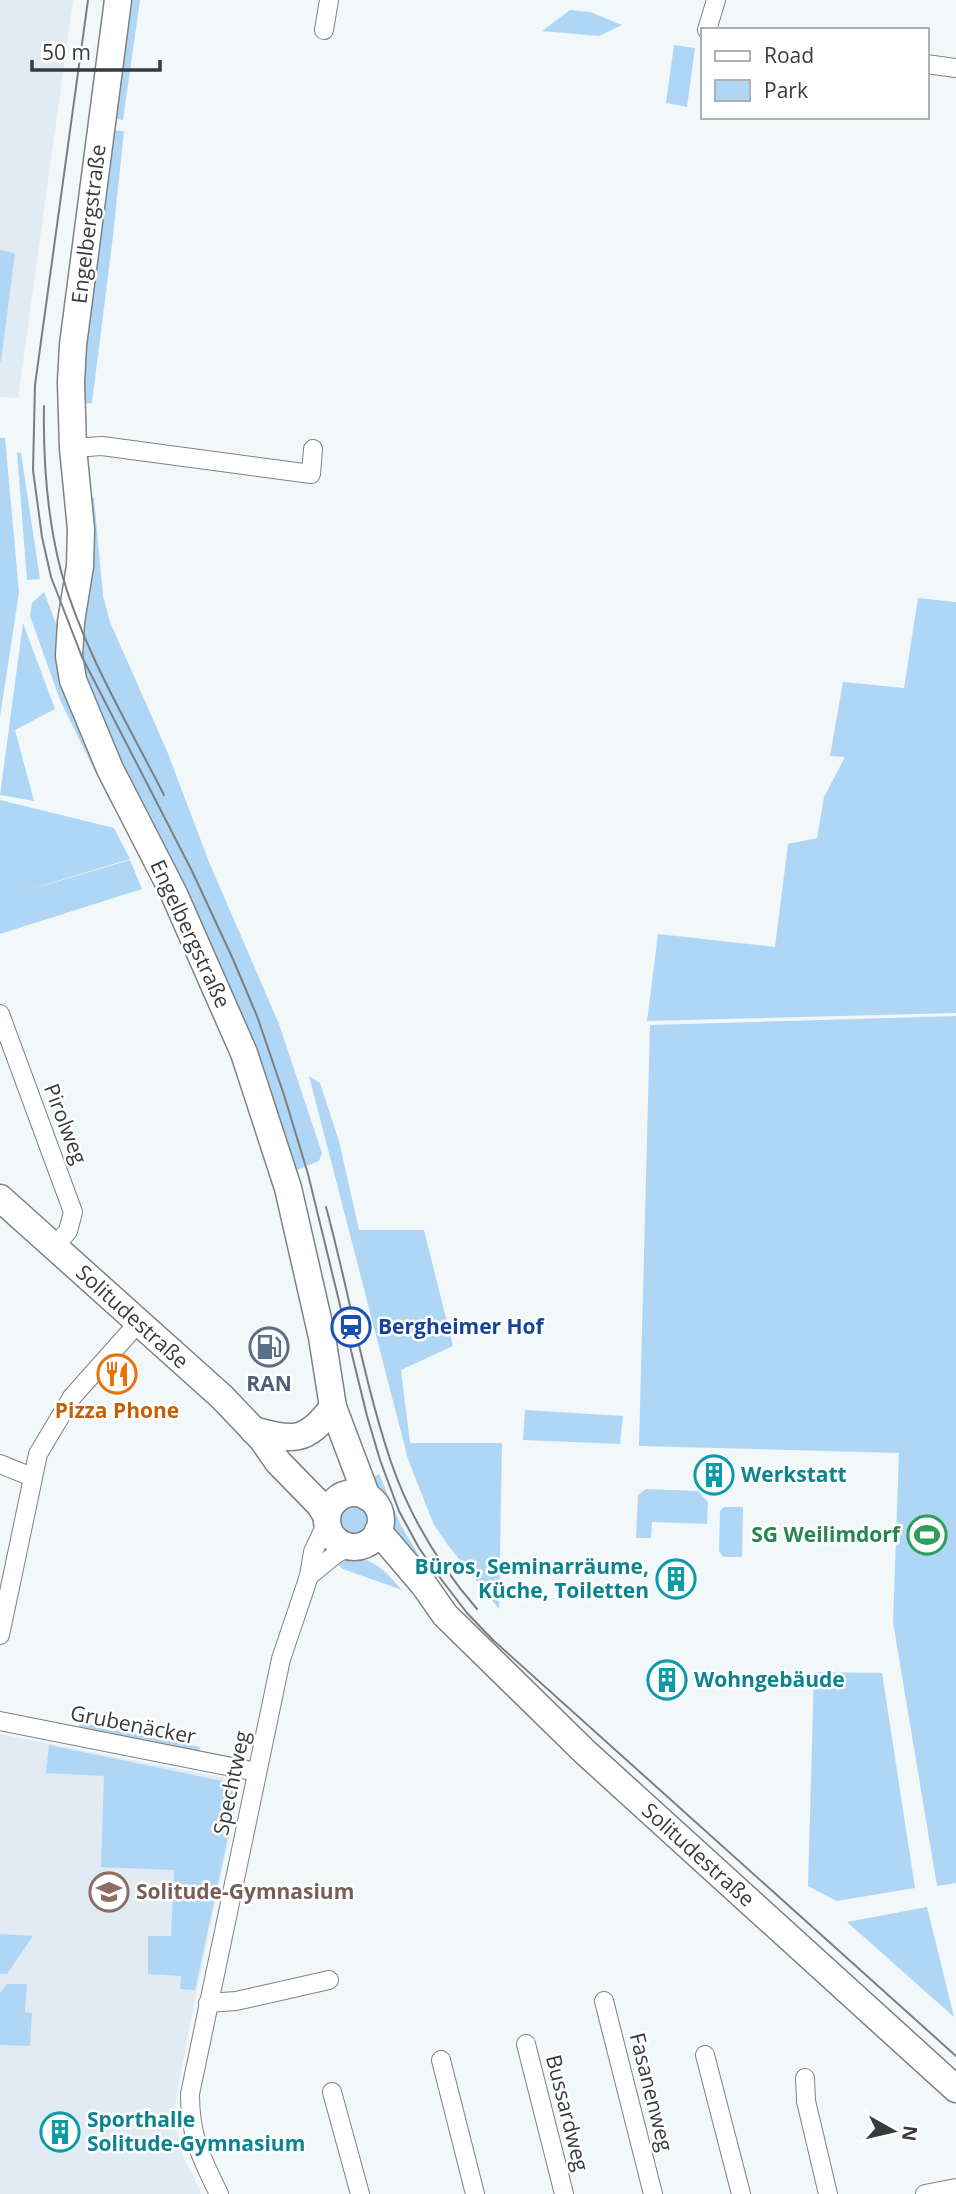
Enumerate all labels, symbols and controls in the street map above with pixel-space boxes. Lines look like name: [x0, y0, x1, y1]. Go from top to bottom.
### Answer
scale bar: [32, 28, 159, 72]
legend: [701, 28, 928, 119]
text: 50 m: [42, 38, 91, 66]
text: Road: [764, 41, 814, 69]
text: Park: [764, 76, 808, 104]
street label: Engelbergstraße: [64, 143, 112, 305]
street label: Engelbergstraße: [144, 855, 237, 1012]
street label: Pirolweg: [38, 1079, 94, 1168]
street label: Solitudestraße: [70, 1258, 195, 1374]
station icon: Bergheimer Hof: [330, 1306, 372, 1348]
place label: Bergheimer Hof: [378, 1312, 546, 1340]
fuel station icon: RAN: [248, 1326, 290, 1368]
restaurant icon: Pizza Phone: [96, 1353, 138, 1395]
place label: RAN: [246, 1369, 292, 1397]
place label: Pizza Phone: [55, 1396, 179, 1424]
building icon: Werkstatt: [693, 1454, 735, 1496]
place label: Werkstatt: [741, 1460, 847, 1488]
sports icon: SG Weilimdorf: [906, 1514, 948, 1556]
place label: SG Weilimdorf: [751, 1520, 902, 1548]
place label: Büros, Seminarräume, Küche, Toiletten: [415, 1552, 649, 1604]
building icon: Büros, Seminarräume, Küche, Toiletten: [655, 1558, 697, 1600]
building icon: Wohngebäude: [646, 1659, 688, 1701]
place label: Wohngebäude: [694, 1665, 845, 1693]
street label: Grubenäcker: [68, 1698, 199, 1750]
street label: Spechtweg: [206, 1728, 256, 1838]
street label: Solitudestraße: [636, 1796, 761, 1912]
school or university icon: Solitude-Gymnasium: [88, 1871, 130, 1913]
place label: Solitude-Gymnasium: [136, 1877, 354, 1905]
street label: Fasanenweg: [624, 2030, 680, 2154]
street label: Bussardweg: [540, 2052, 596, 2174]
north arrow: [858, 2096, 928, 2166]
place label: Sporthalle Solitude-Gymnasium: [87, 2105, 305, 2157]
building icon: Sporthalle Solitude-Gymnasium: [39, 2111, 81, 2153]
text: N: [896, 2124, 924, 2143]

